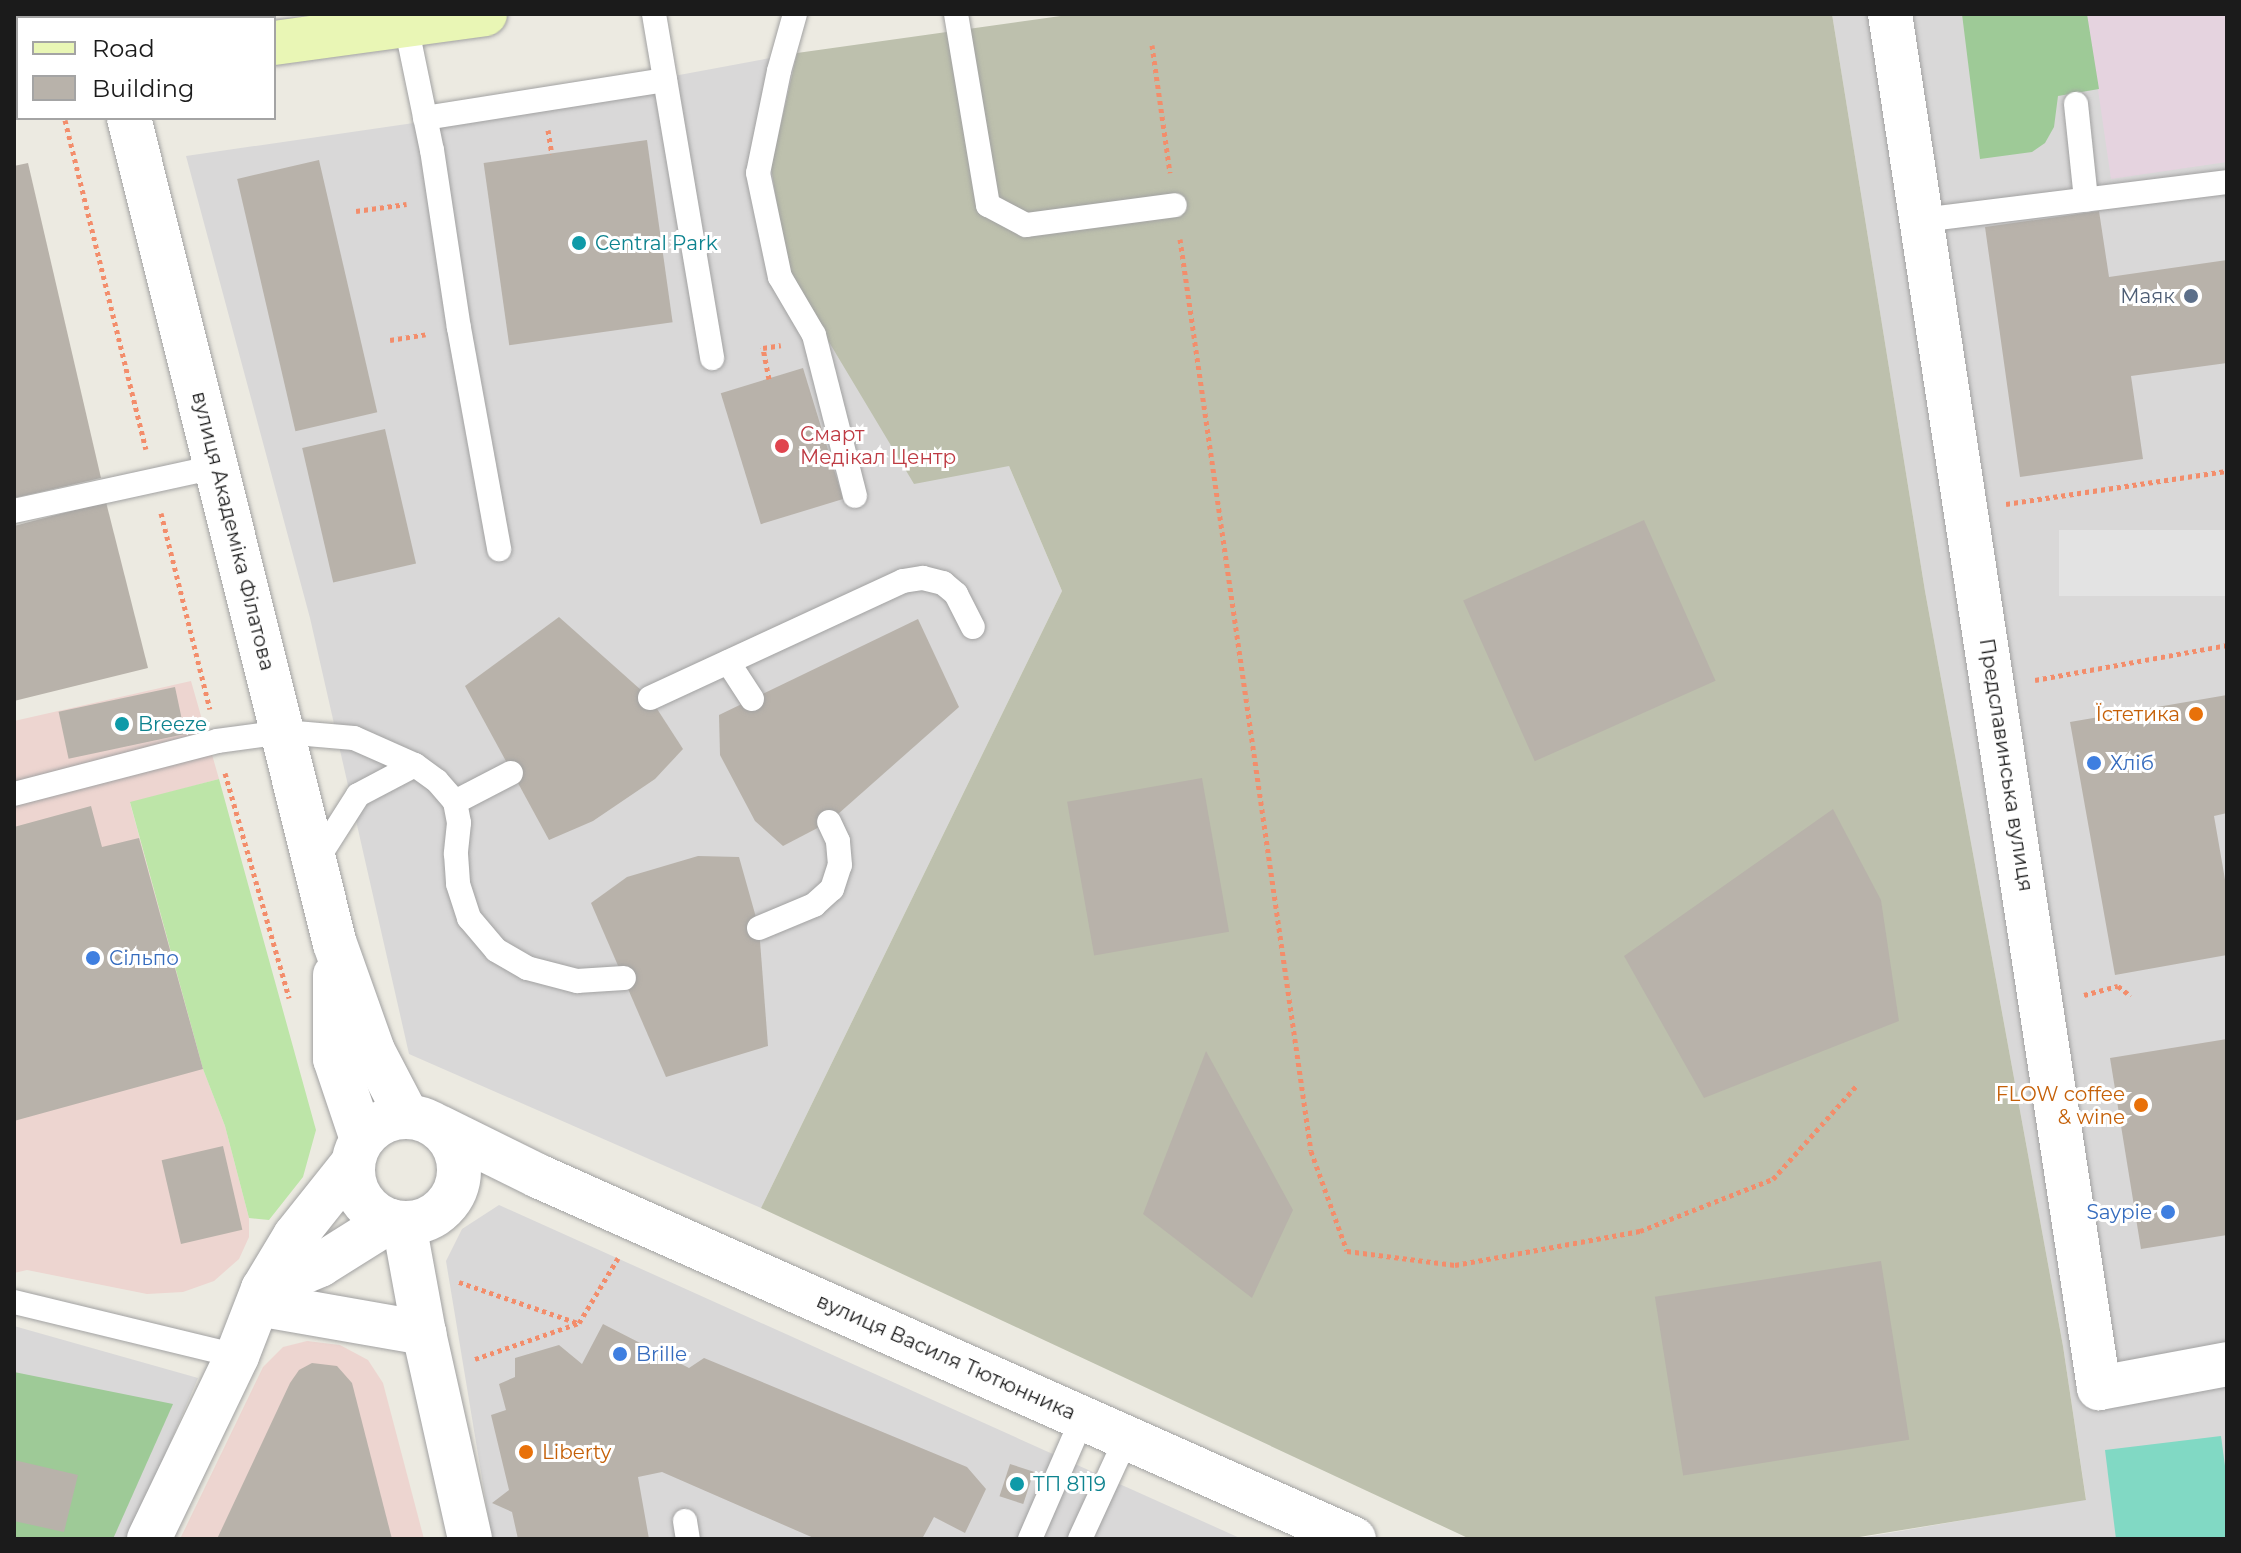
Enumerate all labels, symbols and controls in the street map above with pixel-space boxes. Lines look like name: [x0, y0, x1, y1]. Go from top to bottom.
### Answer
legend: [16, 16, 276, 120]
text: Road: [92, 34, 155, 63]
text: Building: [92, 74, 195, 103]
place label: Central Park: [595, 231, 718, 255]
marker: Central Park: [570, 234, 588, 252]
place label: Маяк: [2120, 284, 2175, 308]
marker: Маяк: [2182, 287, 2200, 305]
street label: вулиця Академіка Філатова: [187, 389, 279, 673]
place label: Смарт Медікал Центр: [800, 422, 956, 469]
marker: Смарт Медікал Центр: [771, 435, 793, 457]
street label: Предславинська вулиця: [1974, 637, 2038, 893]
place label: Їстетика: [2096, 702, 2180, 726]
marker: Їстетика: [2187, 705, 2205, 723]
place label: Breeze: [138, 712, 207, 736]
marker: Breeze: [113, 715, 131, 733]
place label: Хліб: [2110, 751, 2154, 775]
marker: Хліб: [2085, 754, 2103, 772]
place label: Сільпо: [109, 946, 179, 970]
marker: Сільпо: [84, 949, 102, 967]
place label: FLOW coffee & wine: [1996, 1082, 2125, 1129]
marker: FLOW coffee & wine: [2132, 1096, 2150, 1114]
place label: Saypie: [2086, 1200, 2152, 1224]
marker: Saypie: [2159, 1203, 2177, 1221]
street label: вулиця Василя Тютюнника: [813, 1289, 1079, 1425]
place label: Brille: [636, 1342, 687, 1366]
marker: Brille: [611, 1345, 629, 1363]
place label: Liberty: [542, 1440, 611, 1464]
marker: Liberty: [517, 1443, 535, 1461]
place label: ТП 8119: [1033, 1472, 1106, 1496]
marker: ТП 8119: [1008, 1475, 1026, 1493]

